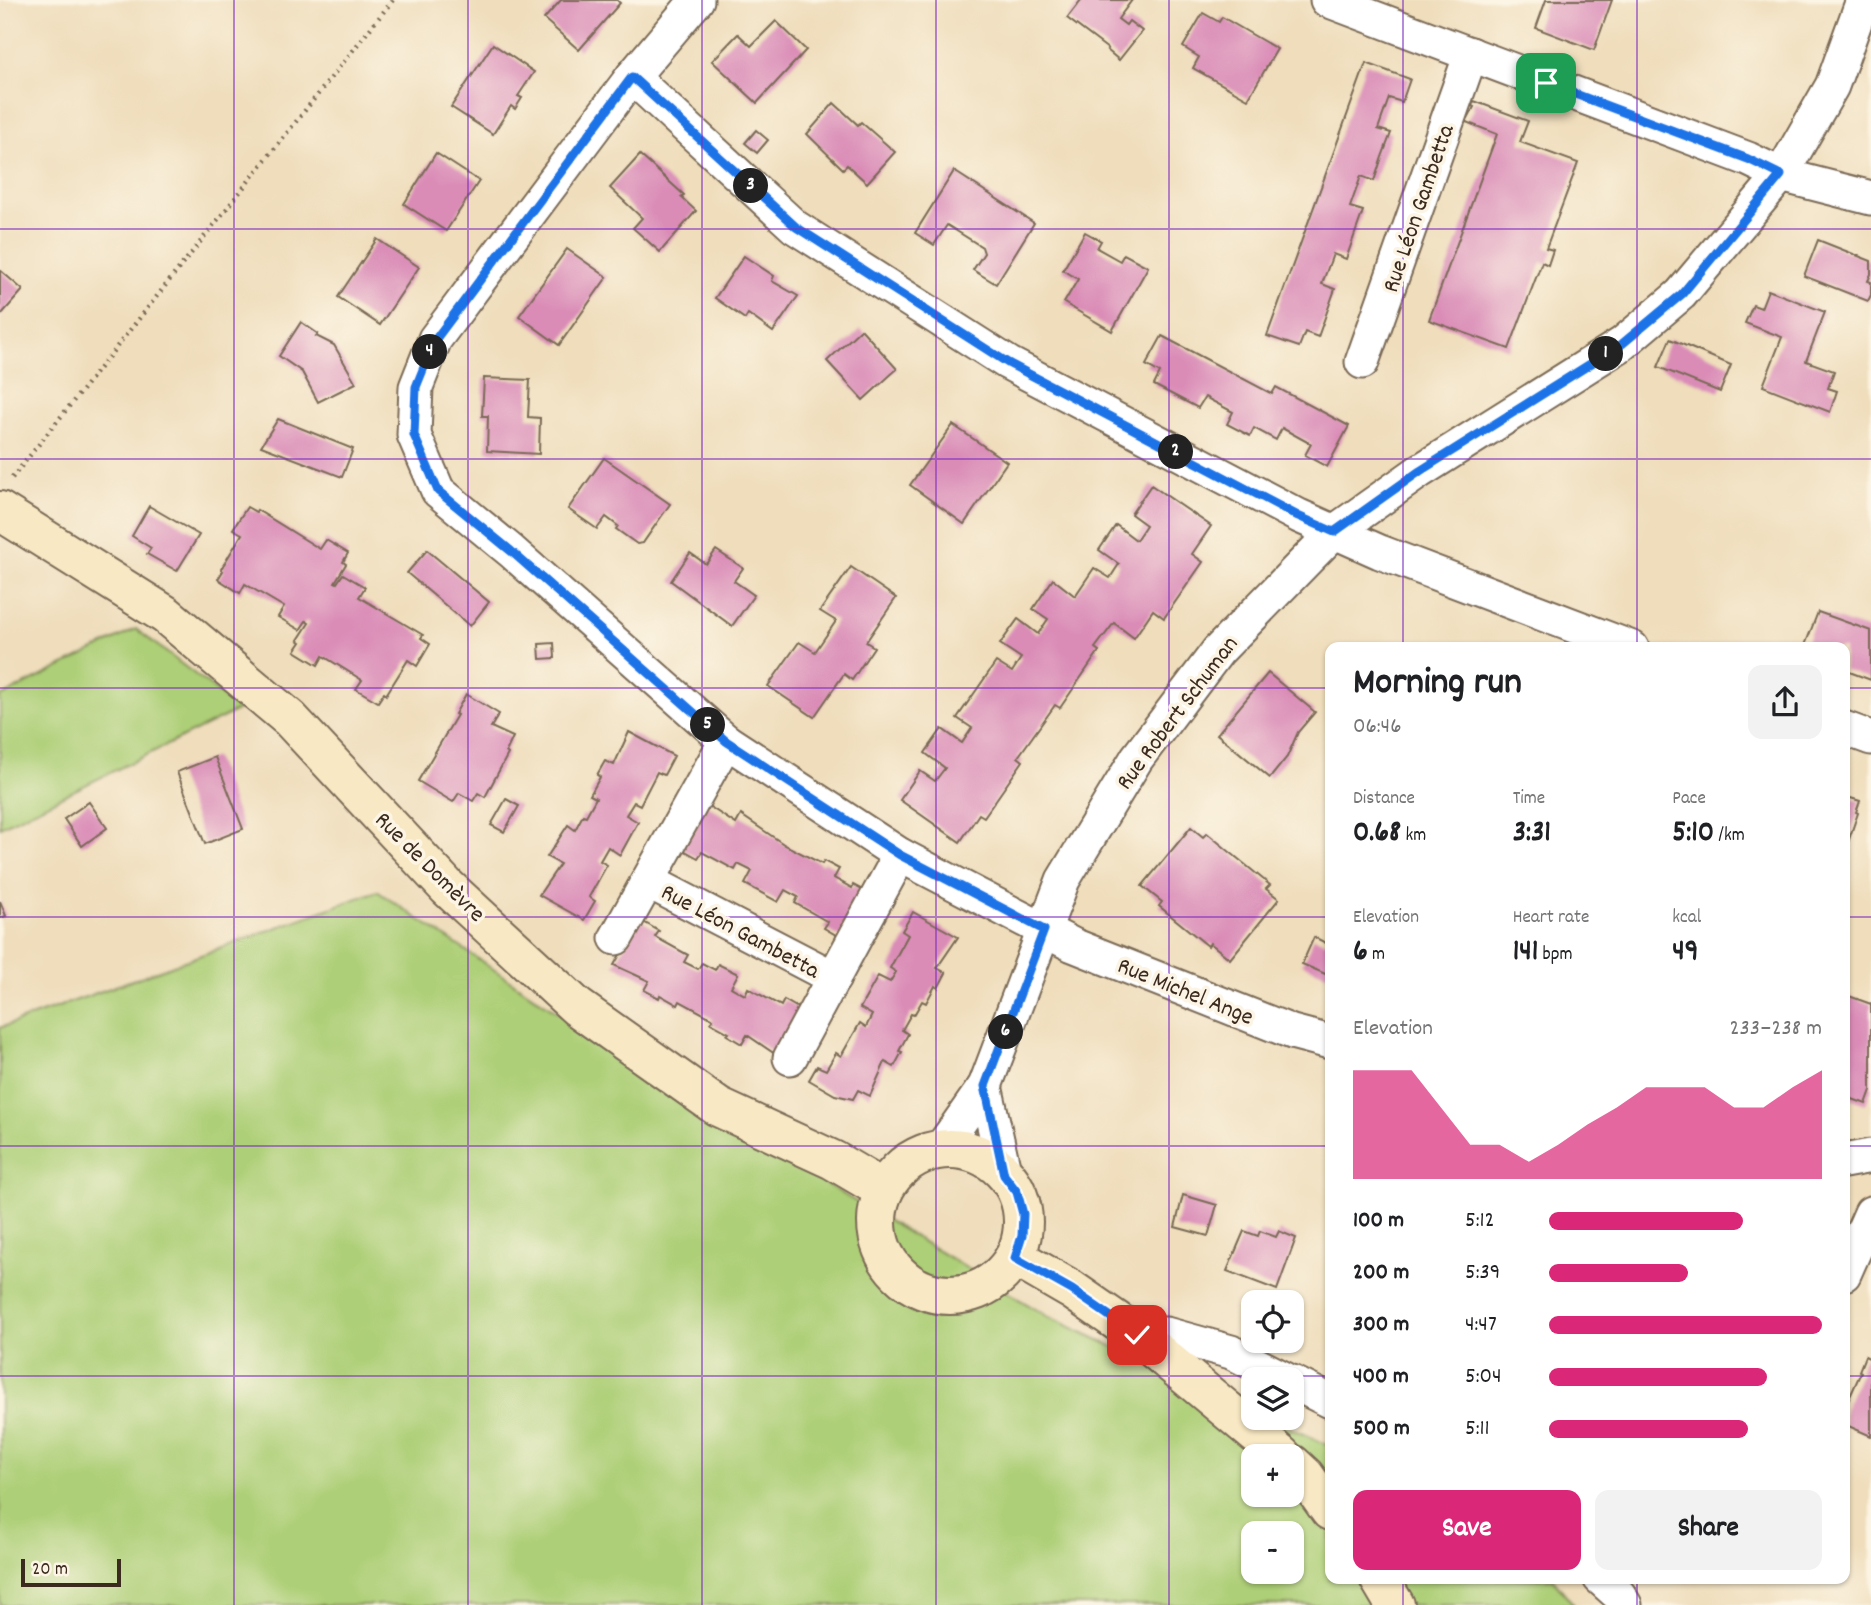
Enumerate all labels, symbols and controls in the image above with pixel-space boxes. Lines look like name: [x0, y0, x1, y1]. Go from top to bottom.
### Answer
pin: [1516, 53, 1576, 113]
icon: arrive: [1527, 64, 1565, 102]
street label: Rue Léon Gambetta: [1375, 120, 1465, 297]
pin: 3: [734, 168, 768, 204]
text: 3: [746, 172, 755, 199]
pin: 4: [412, 334, 448, 370]
pin: 1: [1588, 336, 1624, 372]
text: 4: [426, 338, 433, 365]
text: 1: [1603, 340, 1608, 367]
pin: 2: [1158, 434, 1194, 470]
text: 2: [1171, 438, 1180, 465]
street label: Rue Robert Schuman: [1109, 630, 1248, 798]
text: Morning run: [1353, 657, 1522, 712]
button: share: [1748, 665, 1822, 739]
pin: 5: [690, 708, 726, 742]
text: 5: [703, 711, 712, 738]
text: 06:46: [1353, 711, 1401, 744]
text: Distance: [1353, 786, 1415, 813]
text: Time: [1513, 786, 1545, 813]
text: Pace: [1672, 786, 1706, 813]
street label: Rue de Domèvre: [366, 805, 492, 931]
text: 0.68: [1353, 813, 1401, 856]
text: 3:31: [1513, 813, 1551, 856]
text: 5:10: [1672, 813, 1714, 856]
text: km: [1401, 823, 1426, 850]
text: /km: [1714, 823, 1745, 850]
street label: Rue Léon Gambetta: [654, 876, 826, 989]
text: Elevation: [1353, 905, 1419, 932]
text: Heart rate: [1513, 905, 1589, 932]
text: kcal: [1672, 905, 1701, 932]
text: 6: [1353, 932, 1368, 975]
text: 141: [1513, 932, 1538, 975]
text: 49: [1672, 932, 1699, 975]
text: m: [1368, 942, 1385, 969]
text: bpm: [1538, 942, 1573, 969]
street label: Rue Michel Ange: [1112, 950, 1258, 1036]
text: Elevation: [1353, 1013, 1433, 1046]
text: 233–238 m: [1730, 1013, 1822, 1046]
pin: 6: [988, 1014, 1024, 1050]
text: 6: [1001, 1018, 1010, 1045]
text: 100 m: [1353, 1205, 1404, 1238]
text: 5:12: [1465, 1205, 1495, 1238]
text: 200 m: [1353, 1257, 1409, 1290]
text: 5:39: [1465, 1257, 1500, 1290]
map controls: [1241, 1290, 1304, 1584]
button: locate: [1241, 1290, 1304, 1353]
pin: [1107, 1305, 1167, 1365]
text: 300 m: [1353, 1309, 1409, 1342]
text: 4:47: [1465, 1309, 1497, 1342]
icon: check: [1118, 1316, 1156, 1354]
text: 400 m: [1353, 1361, 1409, 1394]
text: 5:04: [1465, 1361, 1502, 1394]
button: layers: [1241, 1367, 1304, 1430]
text: 500 m: [1353, 1413, 1410, 1446]
text: 5:11: [1465, 1413, 1490, 1446]
button: +: [1241, 1444, 1304, 1507]
button: Save: [1353, 1490, 1581, 1570]
button: Share: [1595, 1490, 1822, 1570]
button: −: [1241, 1521, 1304, 1584]
scale bar: [21, 1556, 121, 1588]
text: 20 m: [32, 1557, 68, 1584]

